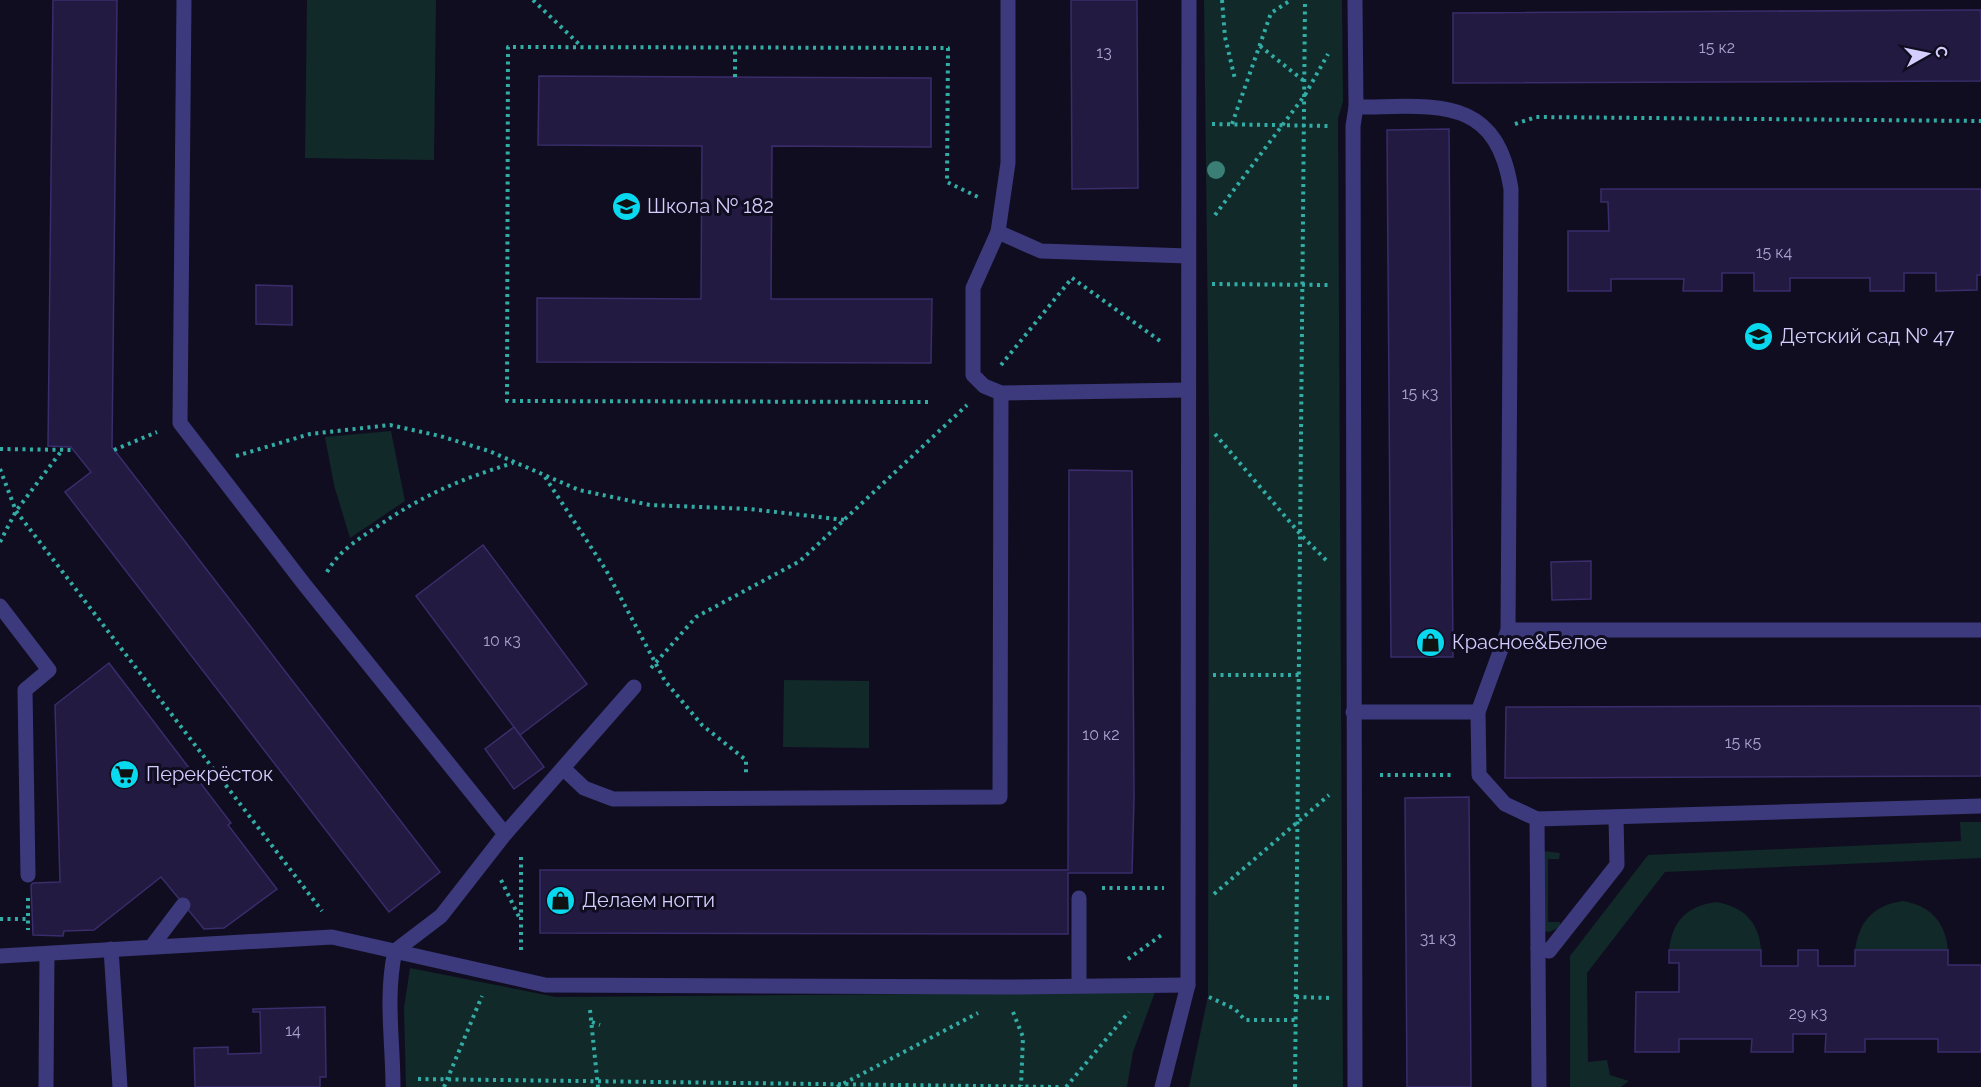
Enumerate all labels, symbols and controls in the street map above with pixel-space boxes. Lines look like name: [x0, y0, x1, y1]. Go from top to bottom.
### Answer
north arrow: [1897, 24, 1957, 84]
house number: 15 к2: [1699, 38, 1735, 57]
house number: 13: [1096, 43, 1112, 62]
text: С: [1931, 45, 1952, 59]
school or university icon: Школа № 182: [610, 190, 642, 222]
place label: Школа № 182: [647, 194, 774, 218]
house number: 15 к4: [1756, 243, 1793, 262]
school or university icon: Детский сад № 47: [1743, 320, 1775, 352]
place label: Детский сад № 47: [1780, 324, 1955, 348]
house number: 15 к3: [1402, 384, 1438, 403]
shop icon: Красное&Белое: [1415, 626, 1447, 658]
place label: Красное&Белое: [1452, 630, 1608, 654]
house number: 10 к3: [483, 631, 521, 650]
house number: 10 к2: [1082, 725, 1120, 744]
house number: 15 к5: [1725, 733, 1762, 752]
supermarket icon: Перекрёсток: [109, 758, 141, 790]
place label: Перекрёсток: [146, 762, 273, 786]
shop icon: Делаем ногти: [545, 884, 577, 916]
place label: Делаем ногти: [582, 888, 715, 912]
house number: 31 к3: [1420, 929, 1456, 948]
house number: 29 к3: [1789, 1004, 1827, 1023]
house number: 14: [285, 1021, 301, 1040]

